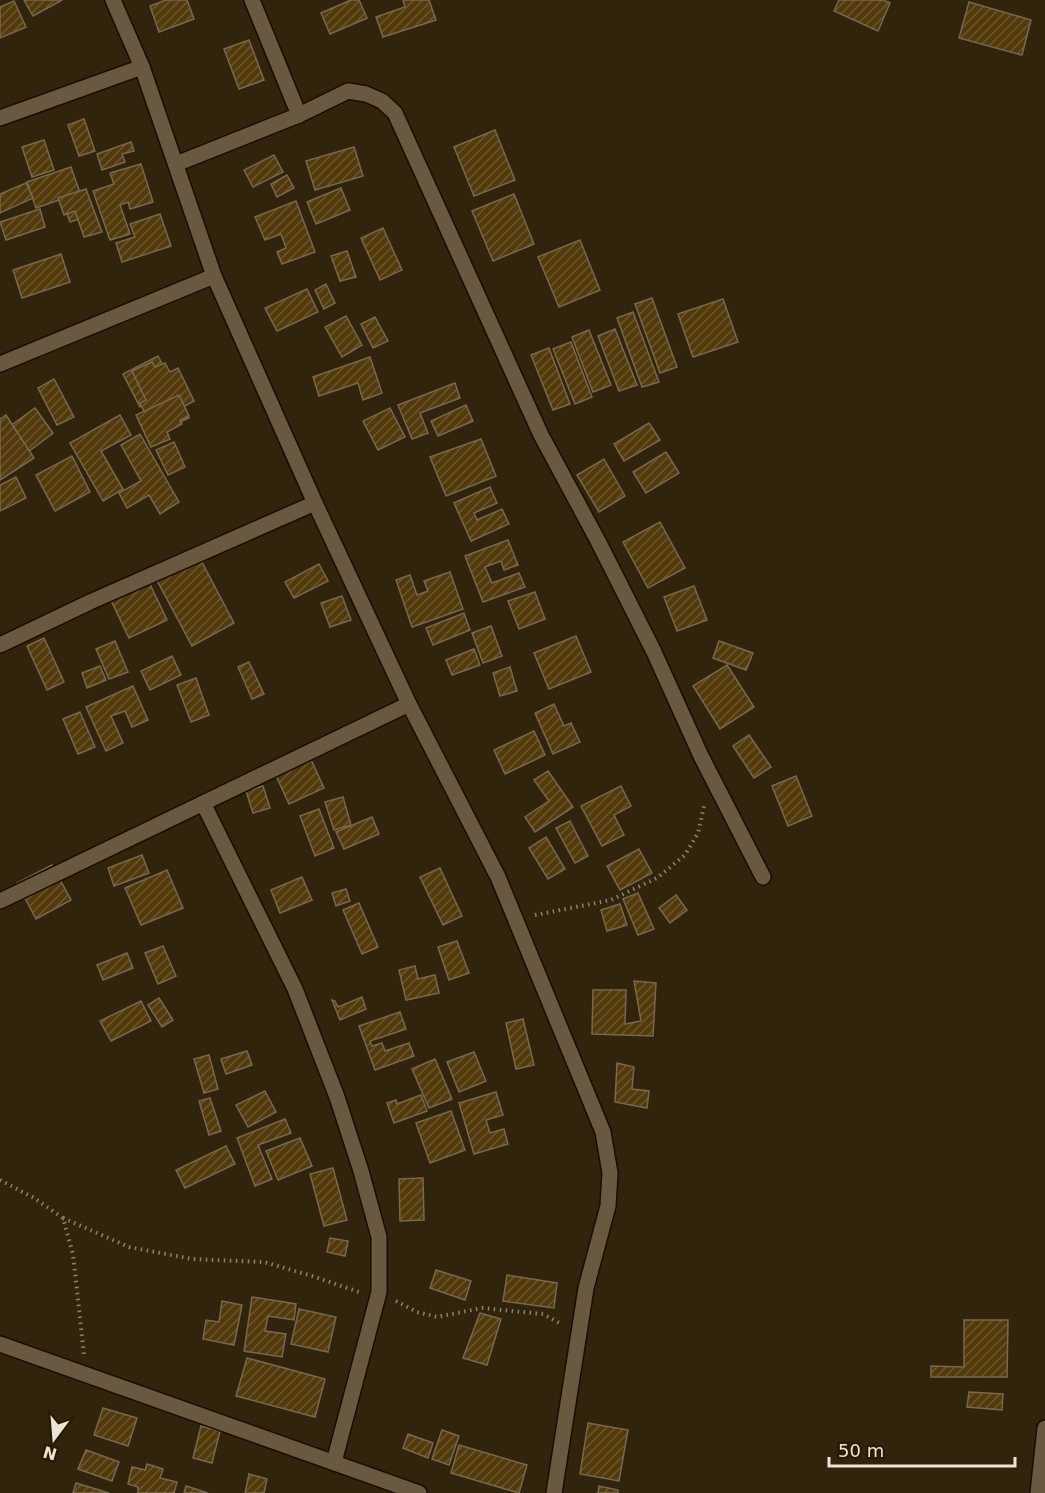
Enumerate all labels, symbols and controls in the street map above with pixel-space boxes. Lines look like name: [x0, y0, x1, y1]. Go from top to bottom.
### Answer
north arrow: [24, 1409, 84, 1469]
scale bar: [829, 1430, 1015, 1468]
text: 50 m: [838, 1440, 884, 1461]
text: N: [41, 1442, 59, 1464]

